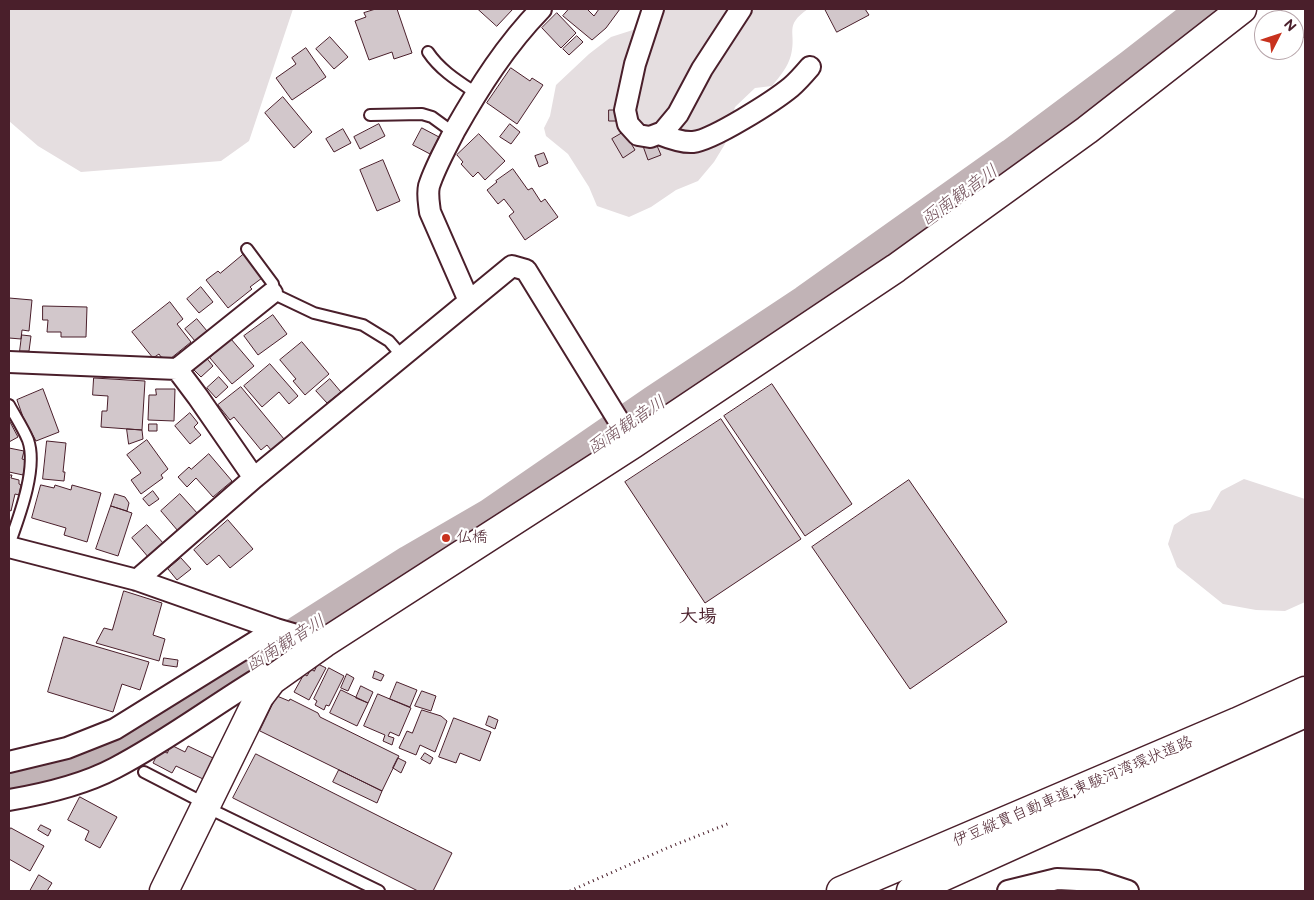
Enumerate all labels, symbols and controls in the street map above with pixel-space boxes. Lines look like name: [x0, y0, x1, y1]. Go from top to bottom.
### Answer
north arrow: [1254, 10, 1304, 60]
text: N: [1280, 16, 1300, 35]
water label: 函南観音川: [917, 161, 1003, 231]
water label: 函南観音川: [584, 392, 670, 460]
place label: 仏橋: [456, 528, 488, 548]
marker: 仏橋: [440, 532, 452, 544]
district label: 大場: [679, 606, 717, 628]
water label: 函南観音川: [242, 611, 330, 677]
street label: 伊豆縦貫自動車道;東駿河湾環状道路: [950, 733, 1196, 851]

